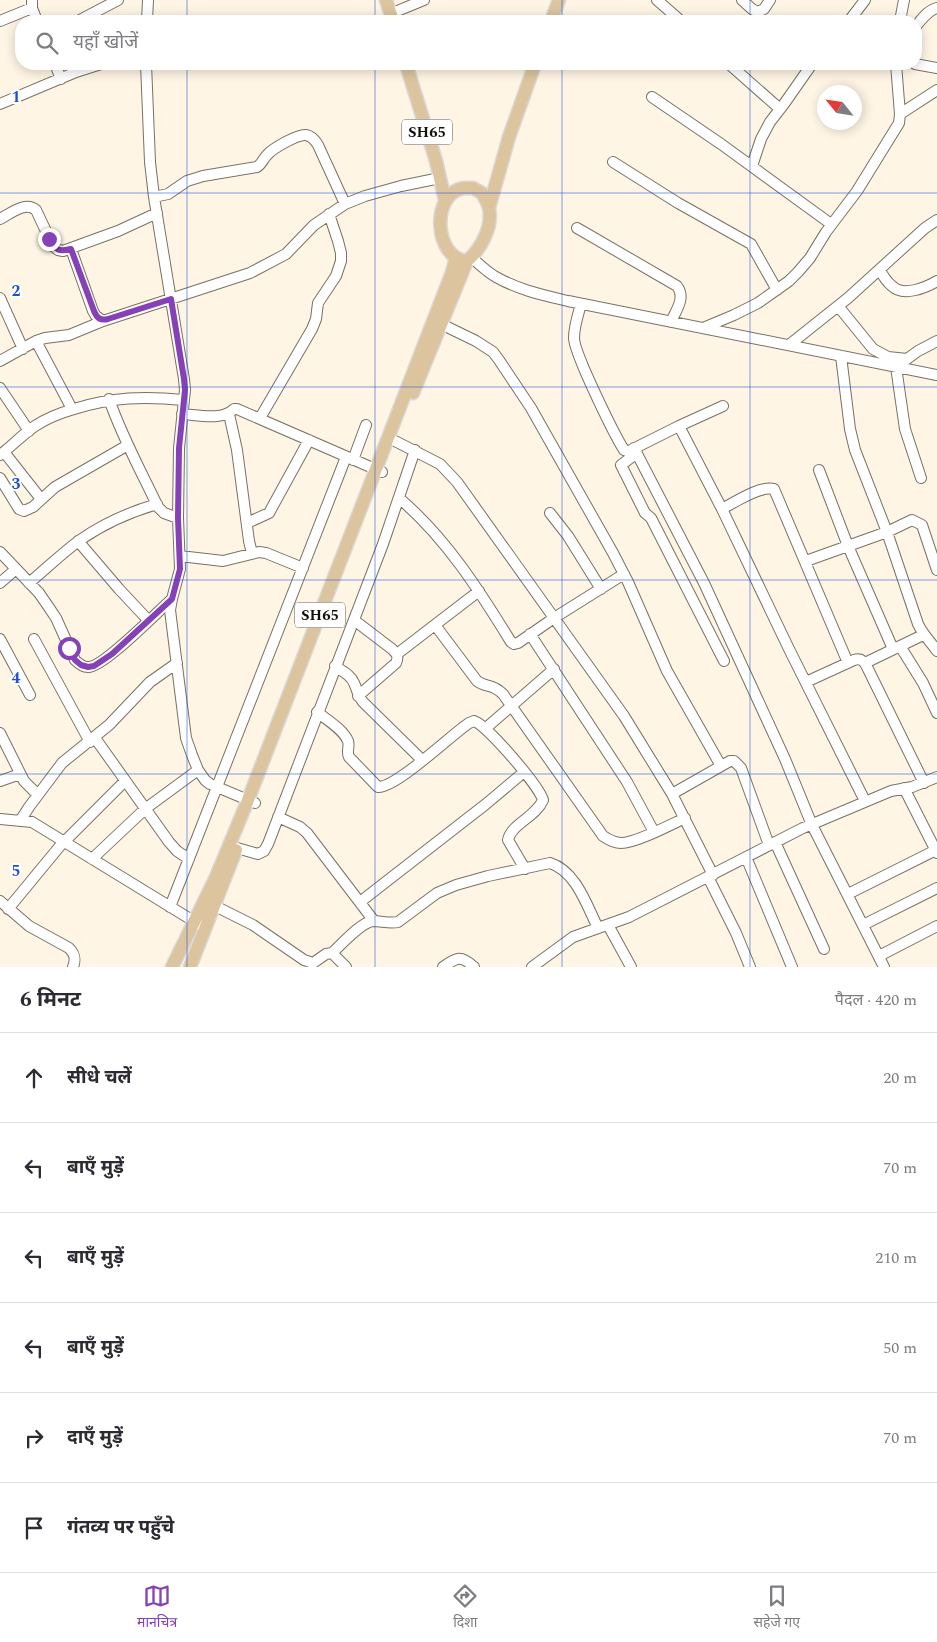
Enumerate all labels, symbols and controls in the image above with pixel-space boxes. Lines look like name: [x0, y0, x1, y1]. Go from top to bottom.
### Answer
search box: [15, 15, 922, 70]
text: यहाँ खोजें: [73, 28, 138, 57]
icon: search: [33, 29, 61, 57]
text: 1: [12, 85, 20, 109]
north arrow: [817, 85, 862, 130]
road number: SH65: [402, 120, 452, 144]
route end: [38, 228, 61, 251]
text: 2: [12, 279, 21, 303]
text: 3: [12, 472, 21, 496]
road number: SH65: [295, 602, 345, 628]
route start: [58, 637, 81, 660]
text: 4: [12, 666, 21, 690]
text: 5: [12, 859, 20, 883]
text: 6 मिनट: [20, 984, 81, 1016]
text: पैदल · 420 m: [835, 988, 917, 1012]
text: सीधे चलें: [67, 1063, 132, 1092]
icon: ahead: [20, 1064, 48, 1092]
text: 20 m: [883, 1066, 917, 1090]
text: बाएँ मुड़ें: [67, 1153, 124, 1182]
icon: left: [20, 1154, 48, 1182]
text: 70 m: [883, 1156, 917, 1180]
text: बाएँ मुड़ें: [67, 1243, 124, 1272]
icon: left: [20, 1244, 48, 1272]
text: 210 m: [875, 1246, 917, 1270]
text: बाएँ मुड़ें: [67, 1333, 124, 1362]
icon: left: [20, 1334, 48, 1362]
text: 50 m: [883, 1336, 917, 1360]
text: दाएँ मुड़ें: [67, 1423, 123, 1452]
icon: right: [20, 1424, 48, 1452]
text: 70 m: [883, 1426, 917, 1450]
text: गंतव्य पर पहुँचे: [67, 1513, 174, 1542]
icon: arrive: [20, 1514, 48, 1542]
tab: मानचित्र: [137, 1582, 177, 1633]
tab: दिशा: [451, 1582, 479, 1633]
tab: सहेजे गए: [753, 1582, 800, 1633]

